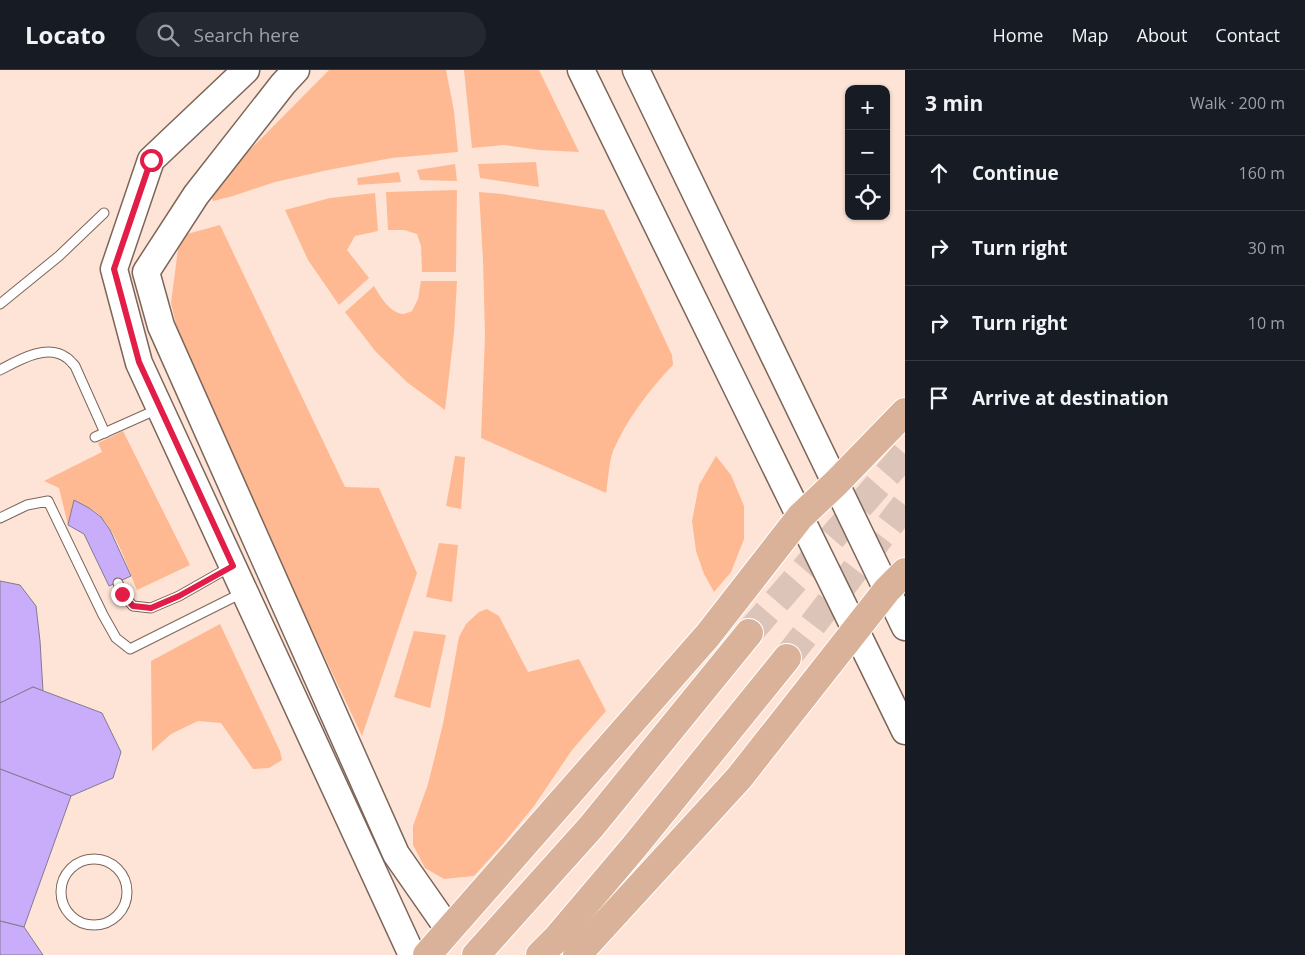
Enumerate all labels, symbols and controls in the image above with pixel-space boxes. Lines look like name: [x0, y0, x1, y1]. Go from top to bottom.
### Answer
search box: [136, 12, 486, 57]
text: Locato: [25, 18, 106, 51]
icon: search: [154, 21, 182, 49]
text: Search here: [194, 22, 299, 48]
text: Home: [993, 23, 1043, 47]
text: Map: [1071, 23, 1109, 47]
text: About: [1137, 23, 1187, 47]
text: Contact: [1215, 23, 1280, 47]
map controls: [845, 85, 890, 220]
button: +: [845, 85, 890, 130]
text: 3 min: [925, 89, 983, 117]
text: Walk · 200 m: [1190, 92, 1285, 114]
button: −: [845, 130, 890, 175]
route start: [140, 149, 163, 172]
icon: ahead: [925, 159, 953, 187]
text: Continue: [972, 160, 1059, 186]
text: 160 m: [1239, 162, 1285, 184]
button: locate: [845, 175, 890, 220]
icon: right: [925, 234, 953, 262]
text: Turn right: [972, 235, 1067, 261]
text: 30 m: [1248, 237, 1285, 259]
icon: right: [925, 309, 953, 337]
text: Turn right: [972, 310, 1067, 336]
text: 10 m: [1248, 312, 1285, 334]
icon: arrive: [925, 384, 953, 412]
text: Arrive at destination: [972, 385, 1169, 411]
route end: [111, 583, 134, 606]

